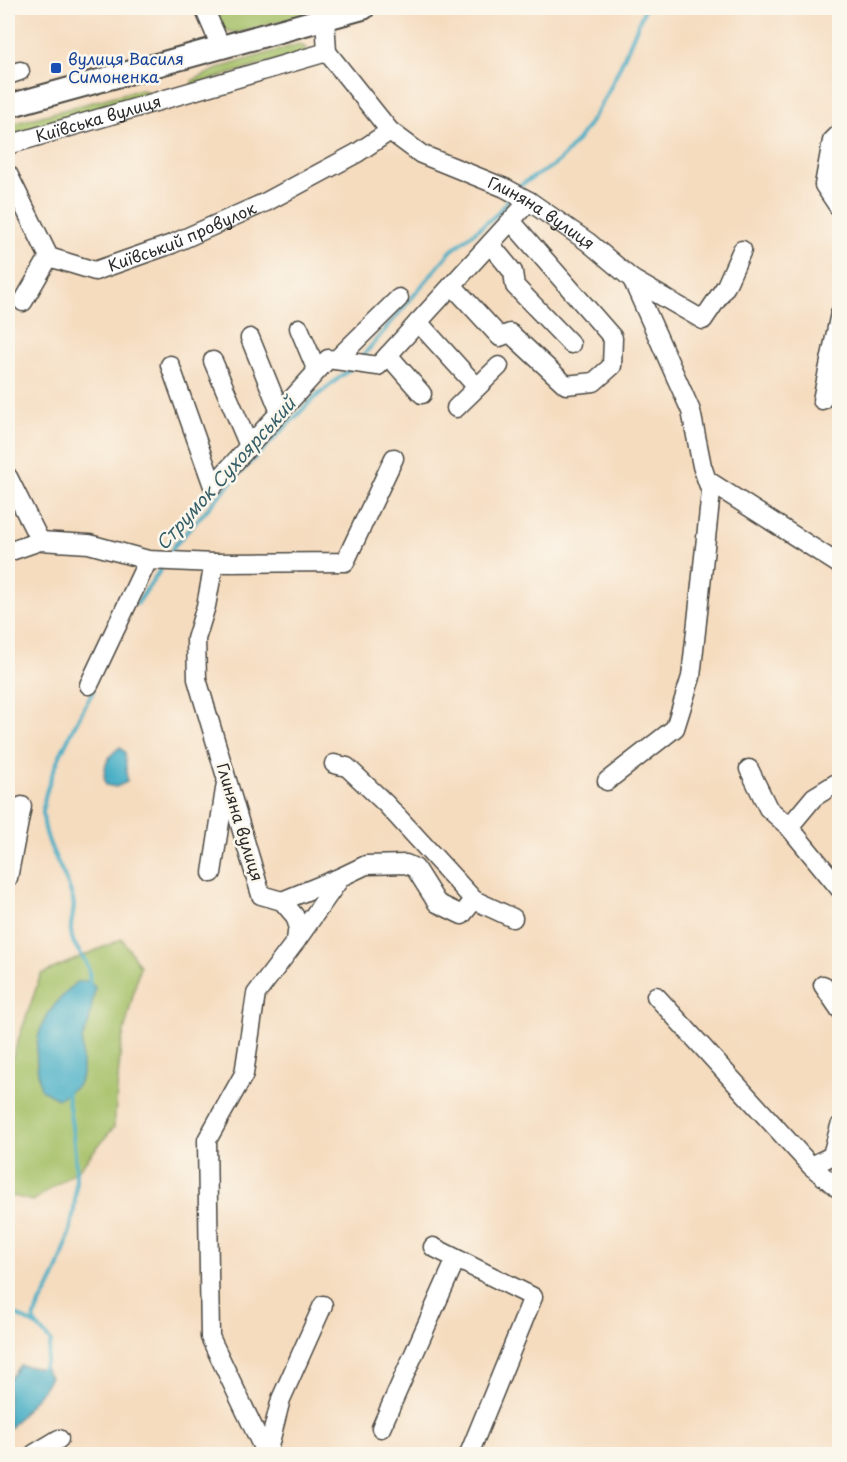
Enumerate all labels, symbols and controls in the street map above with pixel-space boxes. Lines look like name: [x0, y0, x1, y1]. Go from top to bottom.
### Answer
place label: вулиця Василя Симоненка: [68, 46, 184, 88]
marker: вулиця Василя Симоненка: [49, 61, 63, 75]
street label: Київська вулиця: [32, 88, 164, 147]
street label: Глиняна вулиця: [485, 169, 601, 254]
street label: Київський провулок: [104, 195, 260, 277]
water label: Струмок Сухоярський: [149, 389, 303, 555]
street label: Глиняна вулиця: [212, 760, 270, 884]

